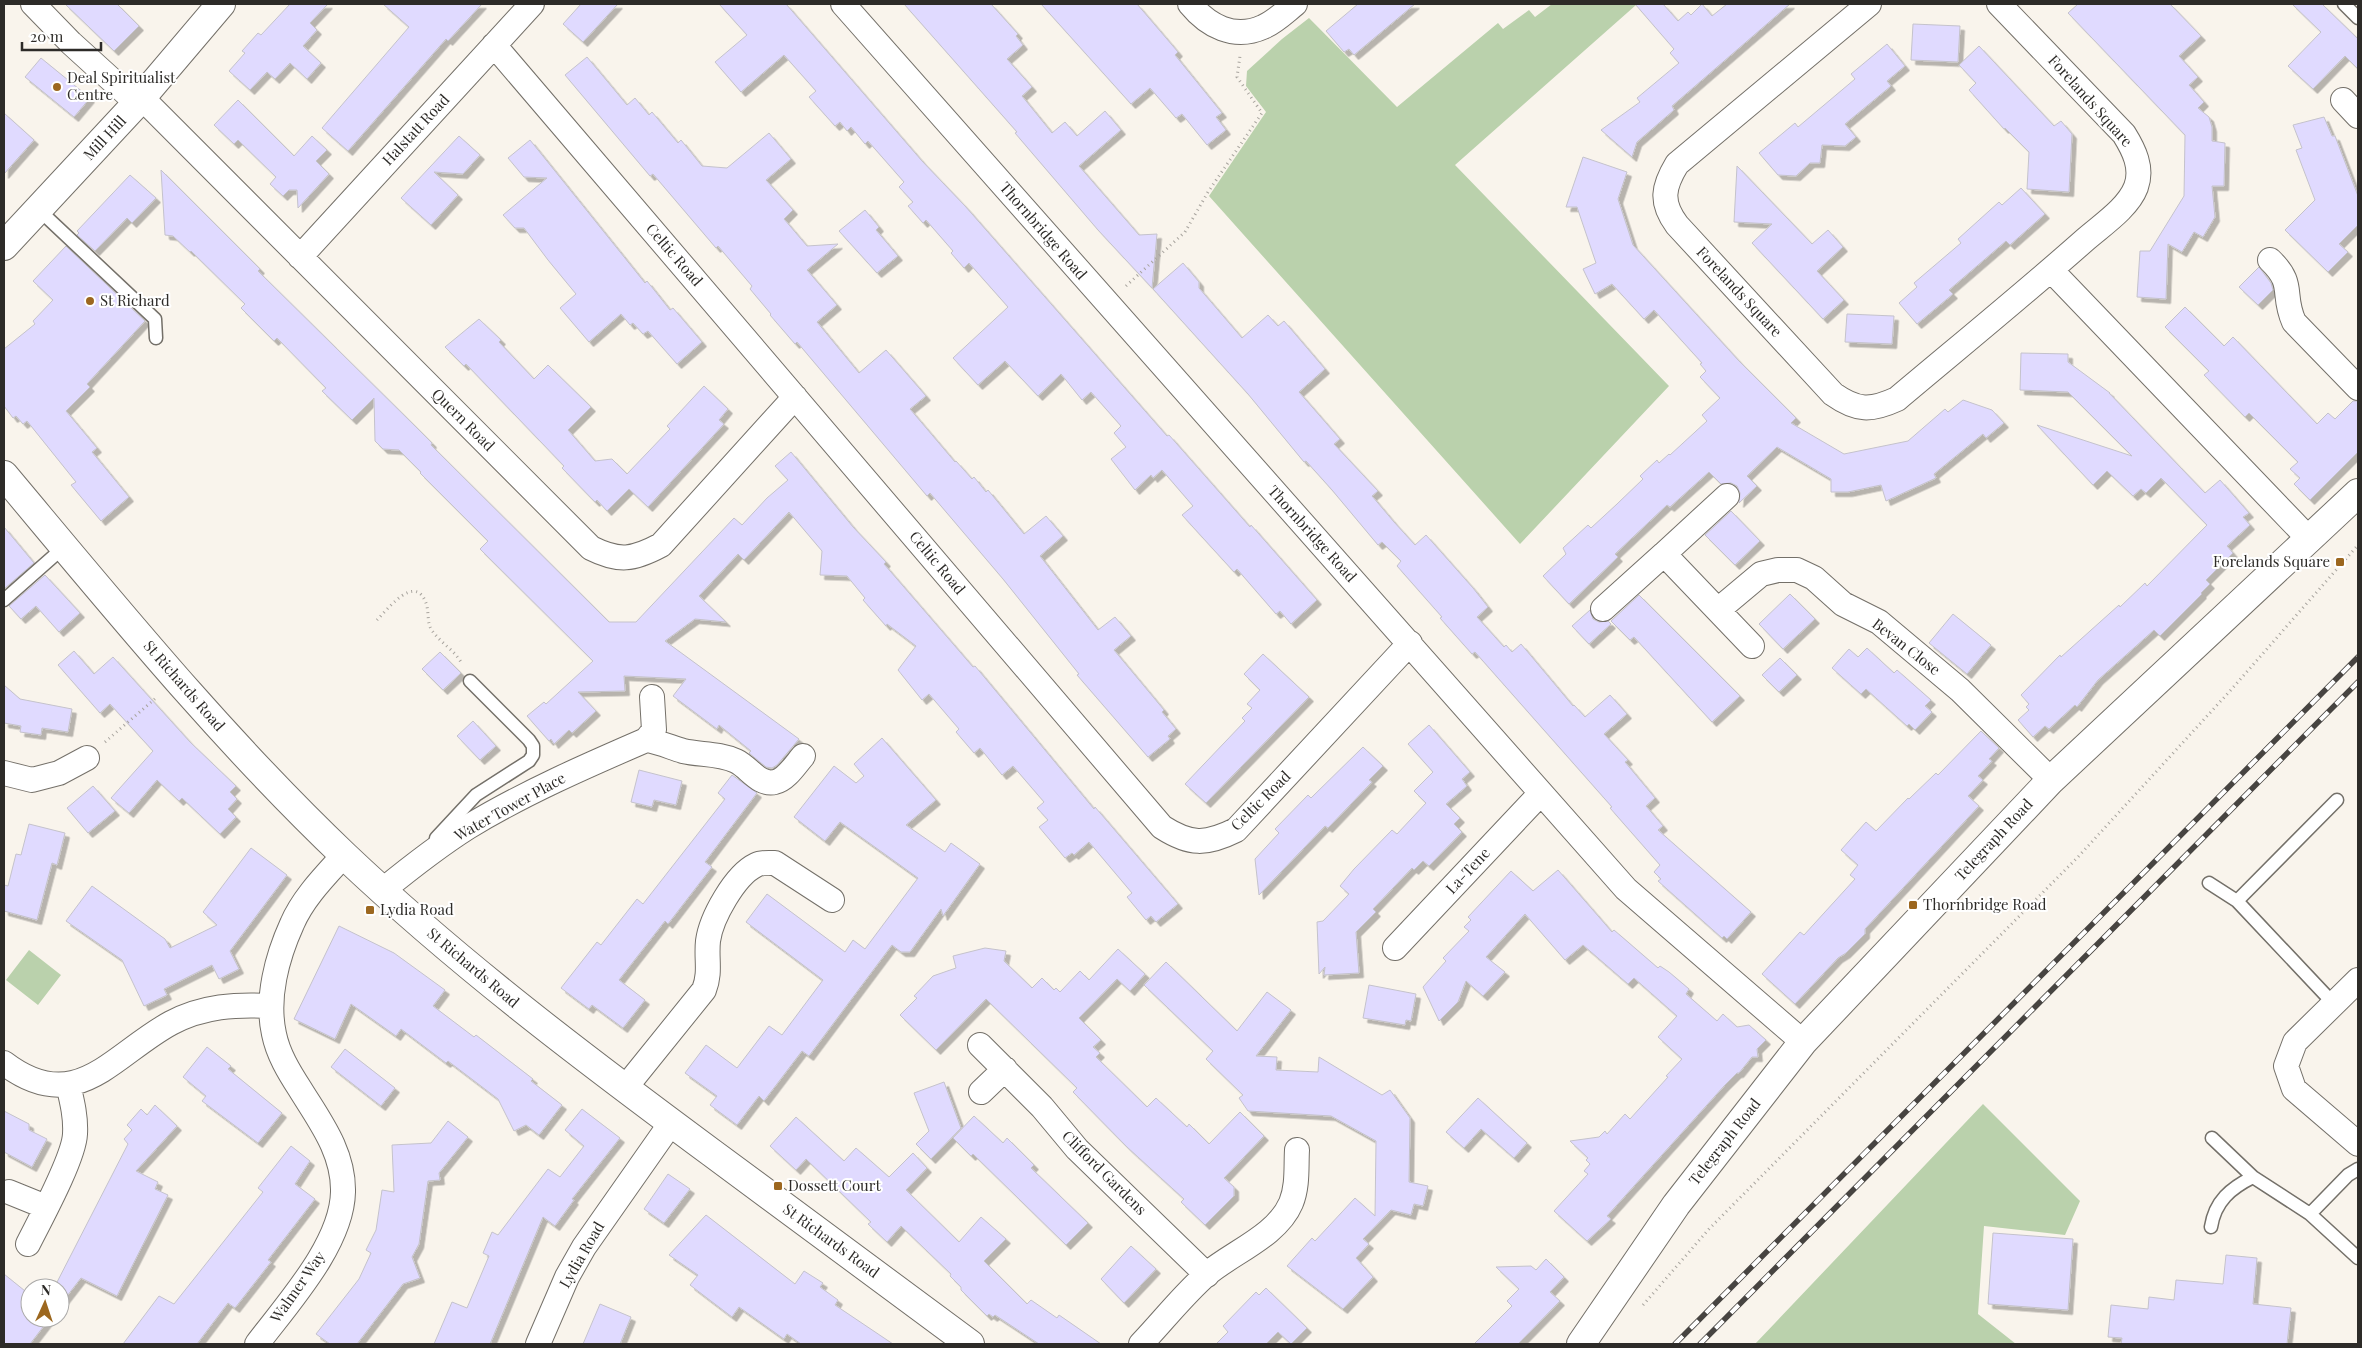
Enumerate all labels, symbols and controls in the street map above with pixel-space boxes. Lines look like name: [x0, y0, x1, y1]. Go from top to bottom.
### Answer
scale bar: [22, 20, 101, 52]
text: 20 m: [30, 26, 64, 46]
street label: Forelands Square: [2044, 50, 2137, 150]
place label: Deal Spiritualist Centre: [67, 67, 176, 104]
marker: Deal Spiritualist Centre: [51, 81, 63, 93]
street label: Halstatt Road: [377, 89, 454, 169]
street label: Mill Hill: [79, 111, 130, 164]
street label: Thornbridge Road: [996, 177, 1092, 284]
street label: Celtic Road: [642, 219, 708, 290]
street label: Forelands Square: [1693, 242, 1787, 341]
place label: St Richard: [100, 290, 170, 310]
marker: St Richard: [84, 295, 96, 307]
street label: Quern Road: [428, 384, 500, 455]
street label: Thornbridge Road: [1264, 481, 1362, 586]
street label: Celtic Road: [905, 526, 970, 599]
place label: Forelands Square: [2213, 551, 2330, 571]
marker: Forelands Square: [2334, 556, 2346, 568]
street label: Bevan Close: [1868, 613, 1945, 679]
street label: St Richards Road: [140, 636, 230, 735]
street label: Celtic Road: [1226, 766, 1295, 835]
street label: Water Tower Place: [450, 767, 569, 845]
street label: Telegraph Road: [1950, 794, 2037, 885]
street label: La-Tene: [1441, 843, 1494, 898]
place label: Thornbridge Road: [1923, 894, 2047, 914]
place label: Lydia Road: [380, 899, 454, 919]
marker: Thornbridge Road: [1907, 899, 1919, 911]
marker: Lydia Road: [364, 904, 376, 916]
street label: St Richards Road: [423, 923, 524, 1012]
street label: Telegraph Road: [1684, 1093, 1765, 1189]
street label: Clifford Gardens: [1058, 1126, 1151, 1219]
place label: Dossett Court: [788, 1175, 881, 1195]
marker: Dossett Court: [772, 1180, 784, 1192]
street label: St Richards Road: [779, 1199, 884, 1282]
street label: Lydia Road: [554, 1217, 608, 1291]
street label: Walmer Way: [265, 1246, 329, 1327]
north arrow: [20, 1278, 70, 1328]
text: N: [40, 1280, 51, 1299]

